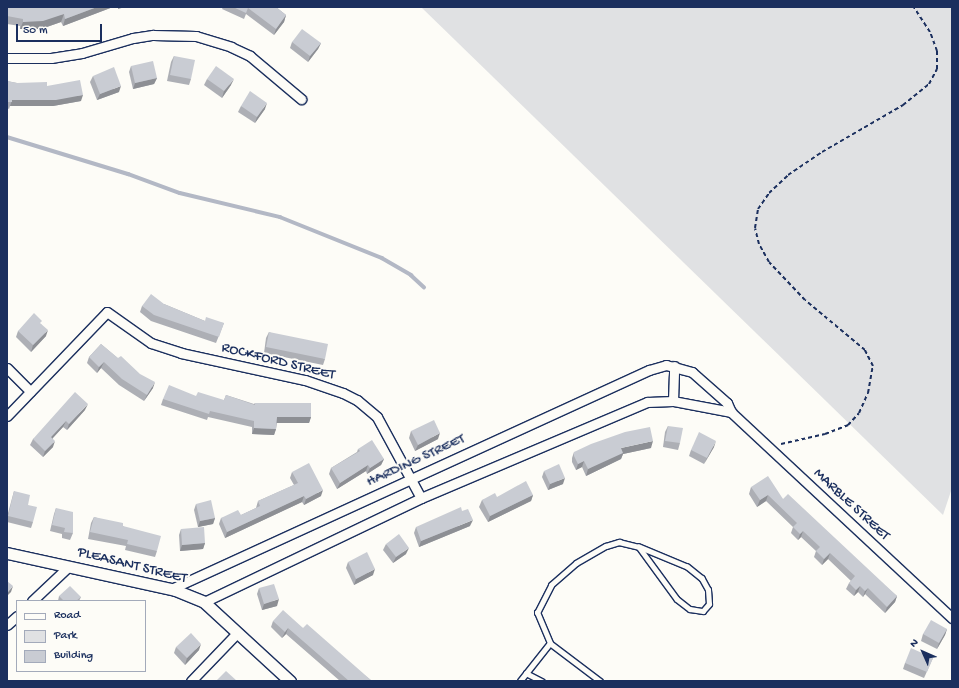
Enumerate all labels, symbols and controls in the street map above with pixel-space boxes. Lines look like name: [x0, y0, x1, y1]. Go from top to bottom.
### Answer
scale bar: [18, 16, 104, 42]
text: 50 m: [23, 24, 48, 38]
street label: ROCKFORD STREET: [219, 339, 337, 385]
street label: HARDING STREET: [364, 430, 468, 492]
street label: MARBLE STREET: [809, 465, 893, 545]
street label: PLEASANT STREET: [76, 544, 188, 588]
legend: [16, 600, 146, 672]
text: Road: [54, 609, 80, 623]
text: Park: [54, 629, 77, 643]
north arrow: [903, 632, 943, 672]
text: N: [908, 637, 921, 650]
text: Building: [54, 649, 93, 663]

